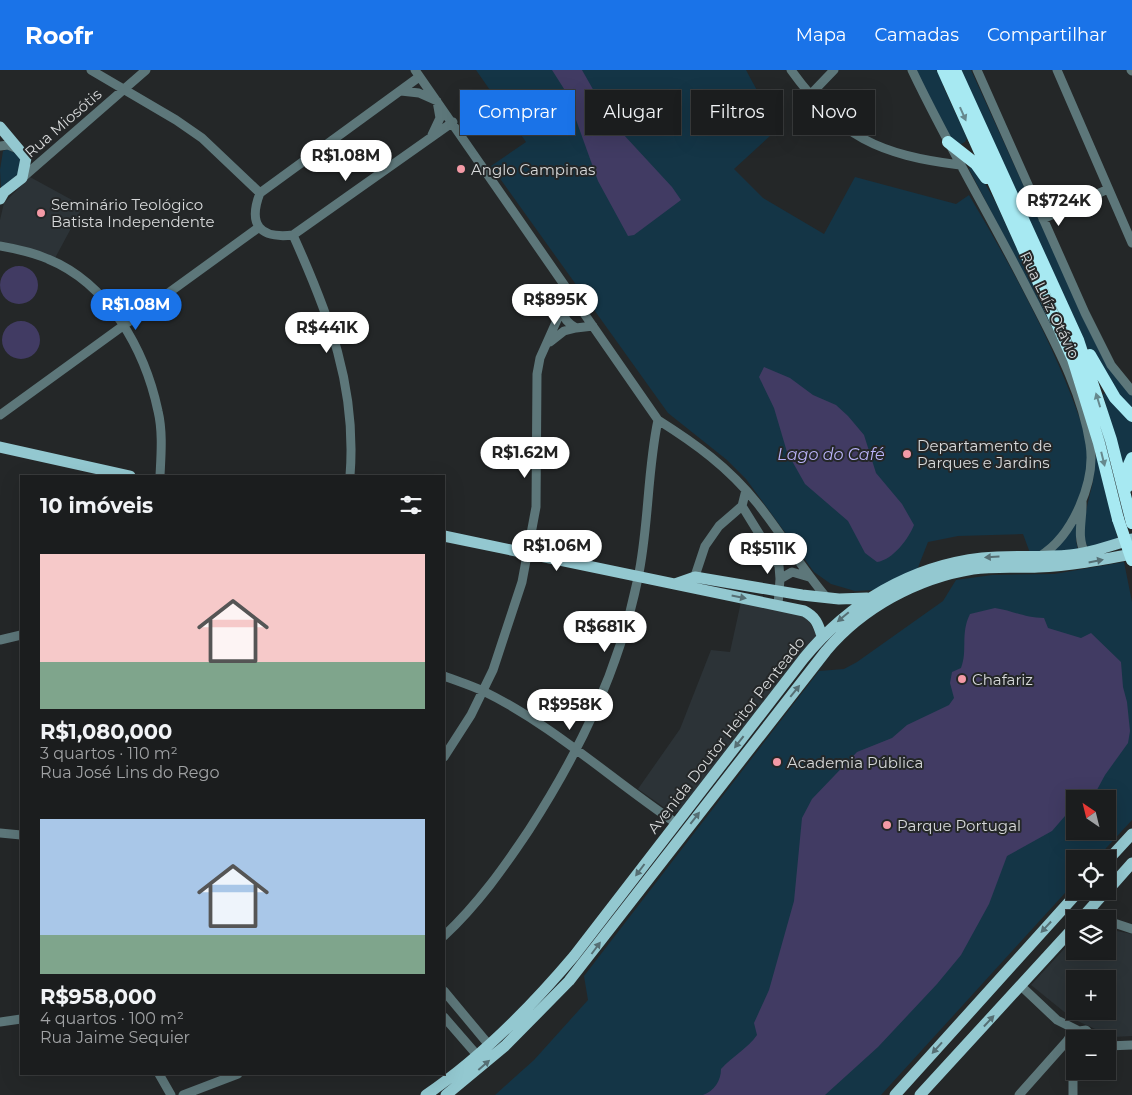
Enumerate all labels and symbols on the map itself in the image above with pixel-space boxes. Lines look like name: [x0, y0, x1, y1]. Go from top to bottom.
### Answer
street label: Rua Miosótis: [21, 84, 105, 162]
one-way arrow: [960, 107, 968, 121]
pin: R$1.08M: [300, 140, 392, 182]
place label: Anglo Campinas: [471, 160, 595, 179]
marker: Anglo Campinas: [455, 163, 467, 175]
pin: R$724K: [1018, 184, 1100, 227]
place label: Seminário Teológico Batista Independente: [51, 195, 215, 231]
marker: Seminário Teológico Batista Independente: [35, 207, 47, 219]
street label: Rua Luíz Otávio: [1016, 248, 1084, 362]
pin: R$895K: [514, 284, 596, 326]
pin: R$1.08M: [90, 288, 182, 331]
pin: R$441K: [286, 312, 368, 354]
one-way arrow: [1094, 393, 1102, 408]
pin: R$1.62M: [479, 436, 571, 479]
place label: Departamento de Parques e Jardins: [917, 436, 1052, 472]
water label: Lago do Café: [777, 445, 885, 464]
marker: Departamento de Parques e Jardins: [901, 448, 913, 460]
one-way arrow: [1099, 451, 1107, 466]
pin: R$1.06M: [511, 530, 603, 572]
pin: R$511K: [727, 532, 809, 575]
one-way arrow: [983, 554, 999, 562]
one-way arrow: [1089, 557, 1104, 565]
one-way arrow: [731, 593, 746, 601]
pin: R$681K: [564, 610, 646, 653]
one-way arrow: [837, 611, 849, 622]
street label: Avenida Doutor Heitor Penteado: [643, 633, 809, 837]
place label: Chafariz: [972, 670, 1033, 689]
marker: Chafariz: [956, 673, 968, 685]
one-way arrow: [790, 684, 801, 697]
pin: R$958K: [529, 688, 611, 731]
one-way arrow: [734, 735, 745, 748]
place label: Academia Pública: [787, 753, 923, 772]
marker: Academia Pública: [771, 756, 783, 768]
north arrow: [1066, 790, 1116, 840]
one-way arrow: [689, 812, 700, 825]
place label: Parque Portugal: [897, 816, 1021, 835]
marker: Parque Portugal: [881, 819, 893, 831]
one-way arrow: [635, 863, 645, 877]
one-way arrow: [1040, 921, 1052, 933]
one-way arrow: [591, 942, 602, 955]
one-way arrow: [983, 1015, 995, 1027]
one-way arrow: [931, 1041, 943, 1053]
one-way arrow: [477, 1059, 490, 1070]

